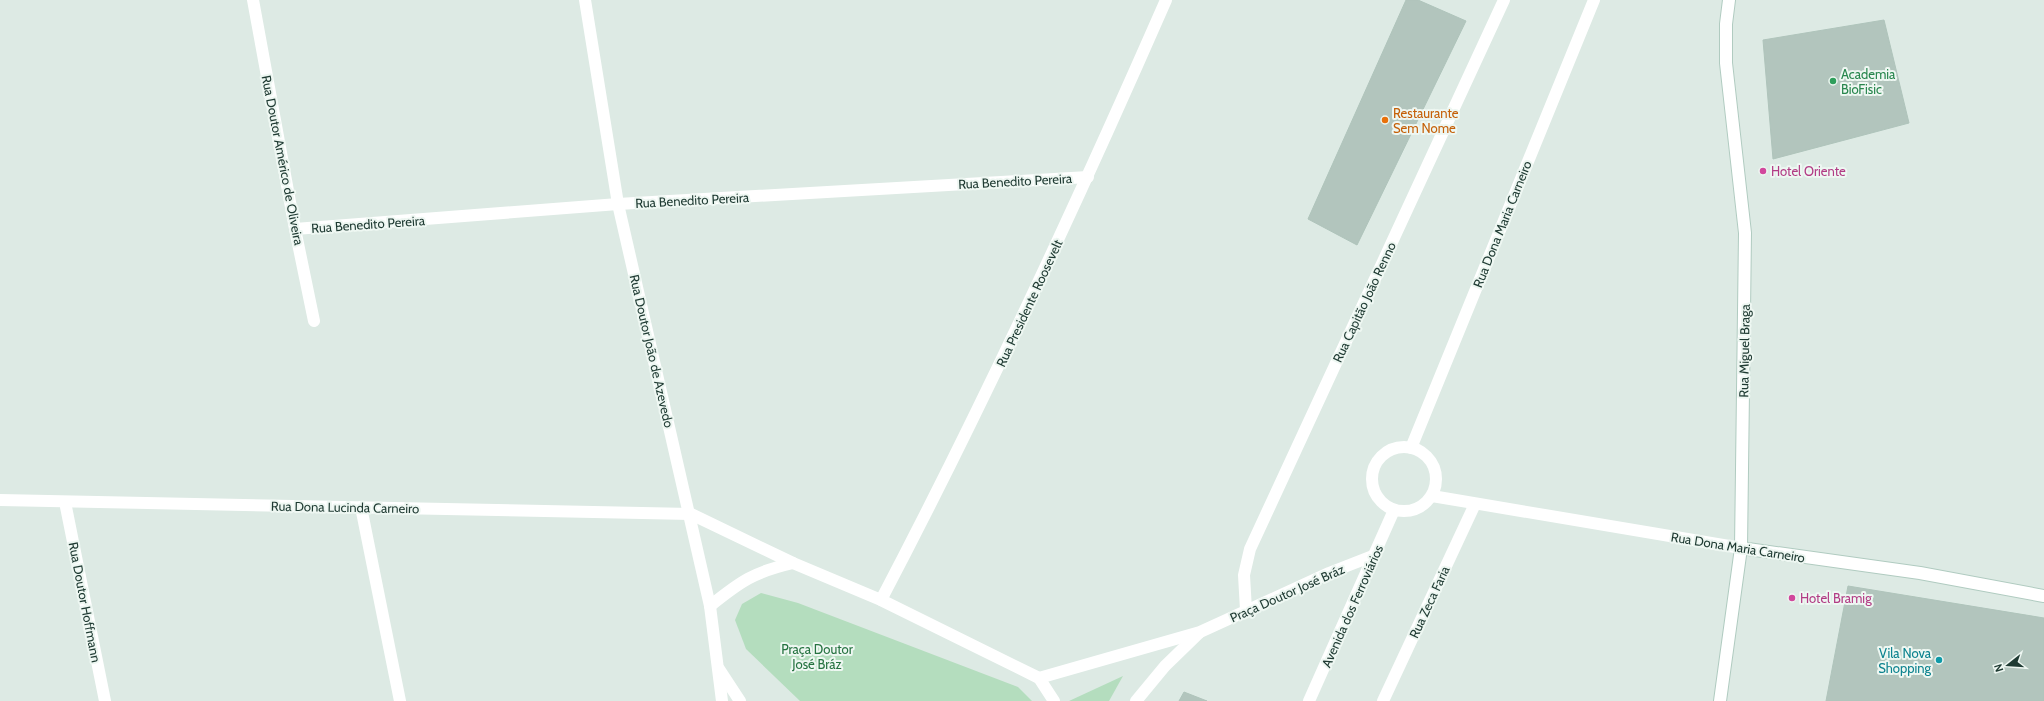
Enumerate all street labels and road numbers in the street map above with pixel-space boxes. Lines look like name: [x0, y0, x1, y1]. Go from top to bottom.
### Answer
street label: Rua Doutor Américo de Oliveira: [259, 74, 307, 247]
street label: Rua Dona Maria Carneiro: [1469, 158, 1535, 290]
street label: Rua Benedito Pereira: [958, 170, 1073, 192]
street label: Rua Benedito Pereira: [635, 189, 750, 211]
street label: Rua Benedito Pereira: [311, 212, 426, 236]
street label: Rua Presidente Roosevelt: [992, 236, 1066, 369]
street label: Rua Capitão João Renno: [1329, 239, 1399, 365]
street label: Rua Doutor João de Azevedo: [627, 273, 677, 429]
street label: Rua Miguel Braga: [1735, 303, 1753, 398]
street label: Rua Dona Lucinda Carneiro: [271, 498, 419, 516]
street label: Rua Dona Maria Carneiro: [1670, 529, 1806, 565]
street label: Rua Doutor Hoffmann: [65, 540, 105, 664]
street label: Avenida dos Ferroviários: [1318, 542, 1386, 670]
street label: Praça Doutor José Bráz: [1227, 561, 1347, 625]
street label: Rua Zeca Faria: [1405, 563, 1453, 641]

